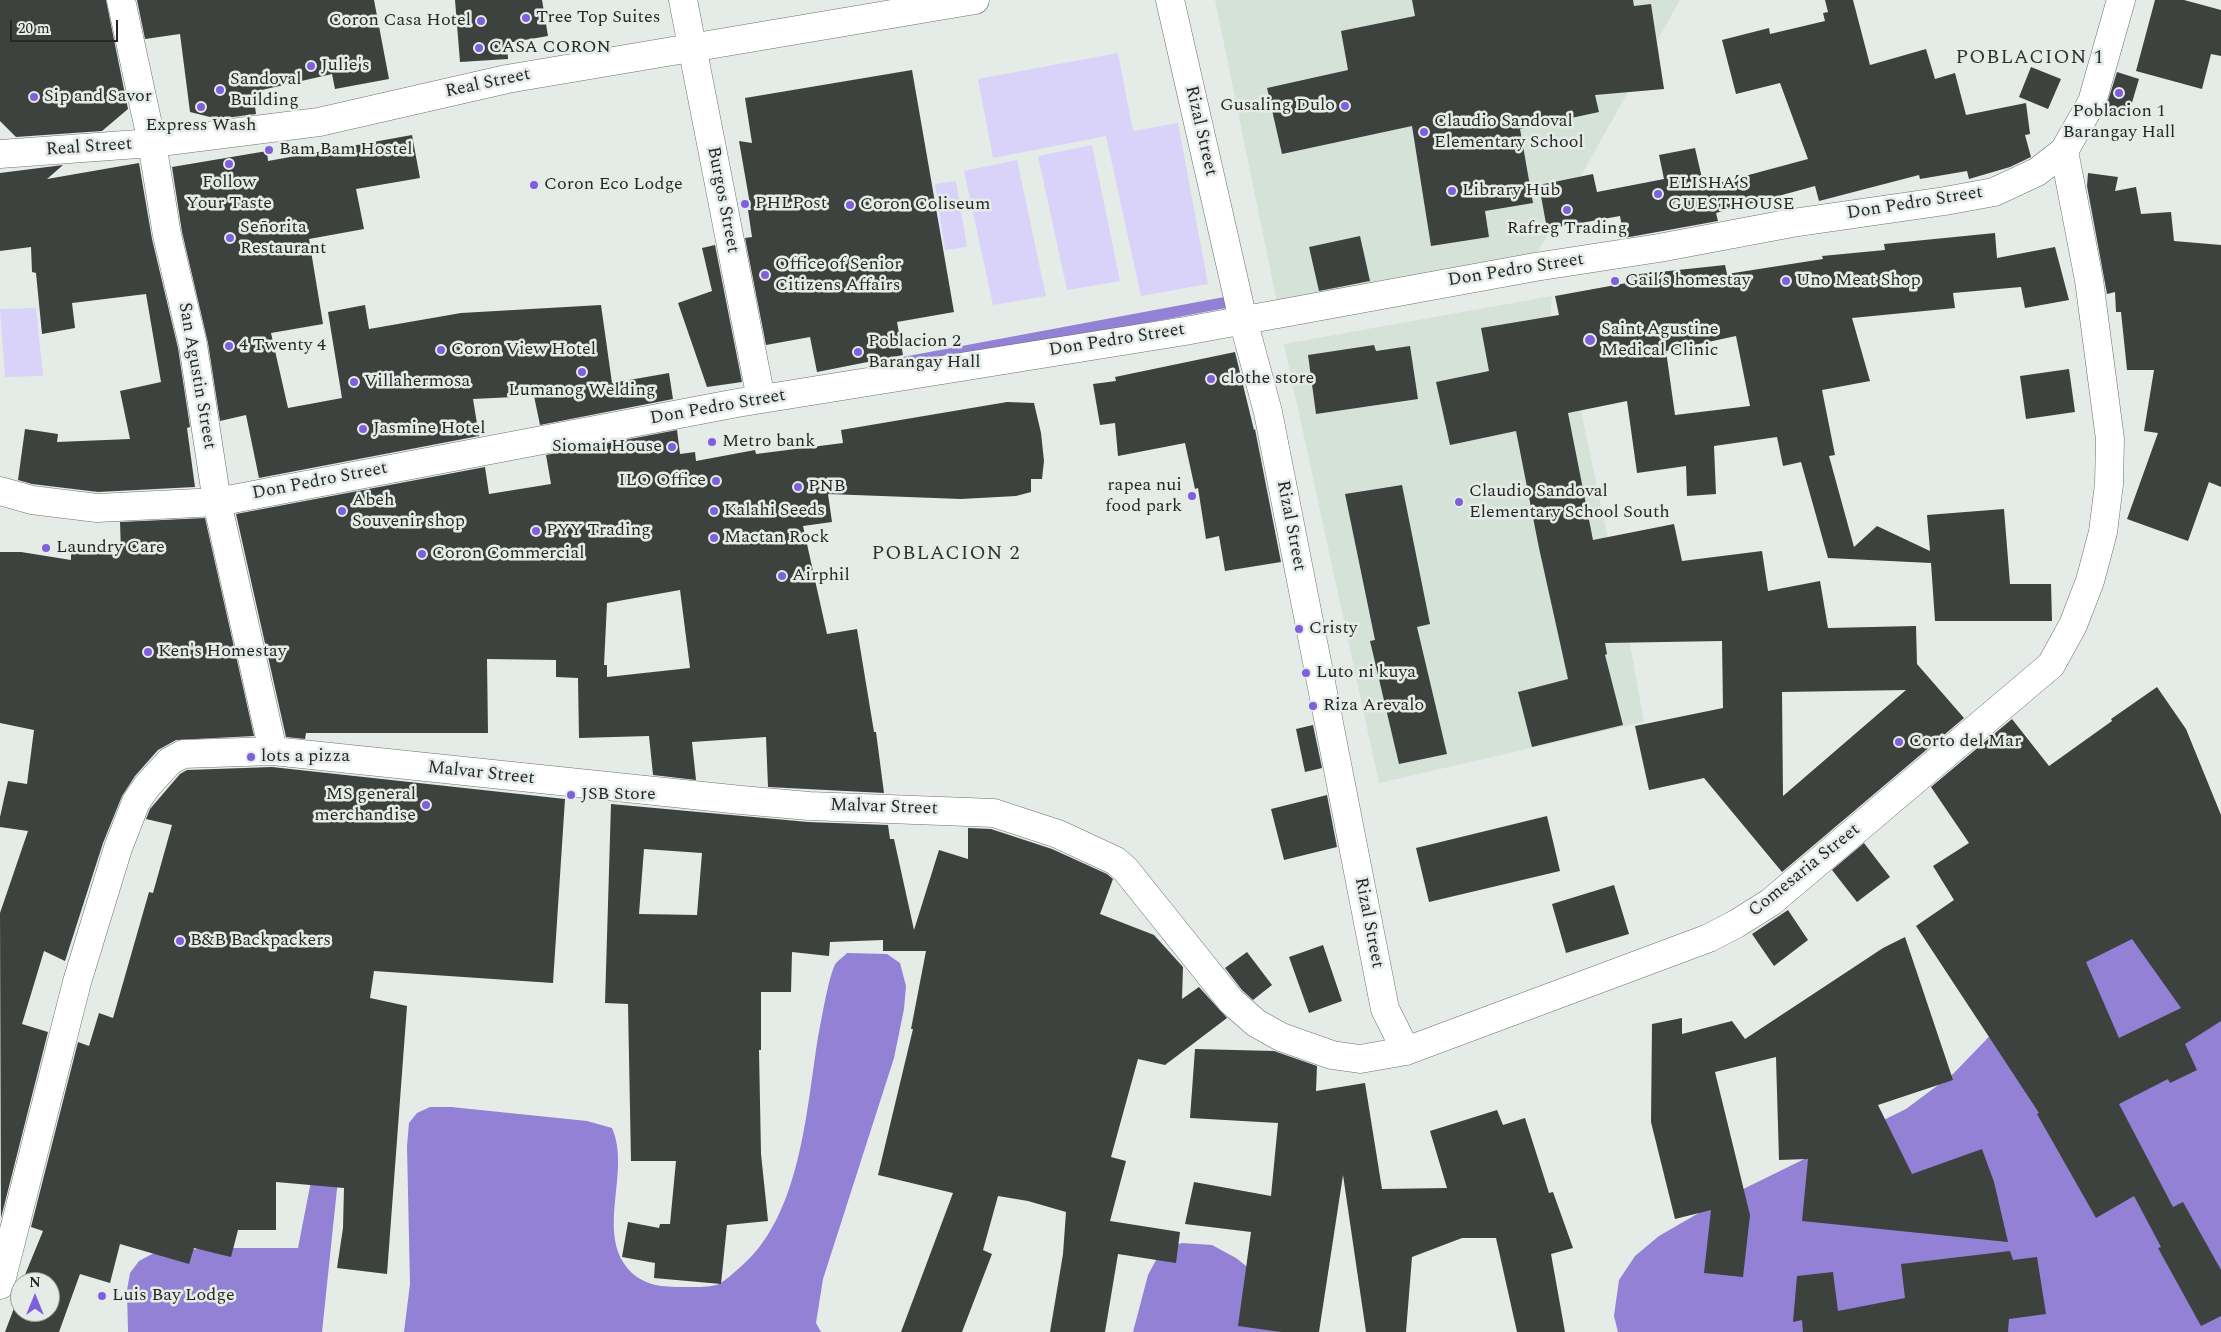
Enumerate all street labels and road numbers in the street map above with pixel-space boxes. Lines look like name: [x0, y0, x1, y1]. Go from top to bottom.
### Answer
street label: Real Street: [443, 64, 533, 104]
street label: Rizal Street: [1179, 84, 1221, 178]
street label: Real Street: [45, 134, 133, 162]
street label: Burgos Street: [701, 145, 743, 255]
street label: Don Pedro Street: [1846, 183, 1984, 225]
street label: Don Pedro Street: [1447, 250, 1585, 292]
street label: San Agustin Street: [172, 301, 220, 451]
street label: Don Pedro Street: [1048, 320, 1186, 362]
street label: Don Pedro Street: [649, 385, 787, 431]
street label: Don Pedro Street: [251, 458, 389, 506]
street label: Rizal Street: [1271, 479, 1309, 573]
street label: Malvar Street: [426, 758, 536, 790]
street label: Malvar Street: [830, 795, 938, 821]
street label: Comesaria Street: [1745, 820, 1865, 922]
street label: Rizal Street: [1349, 876, 1387, 970]

